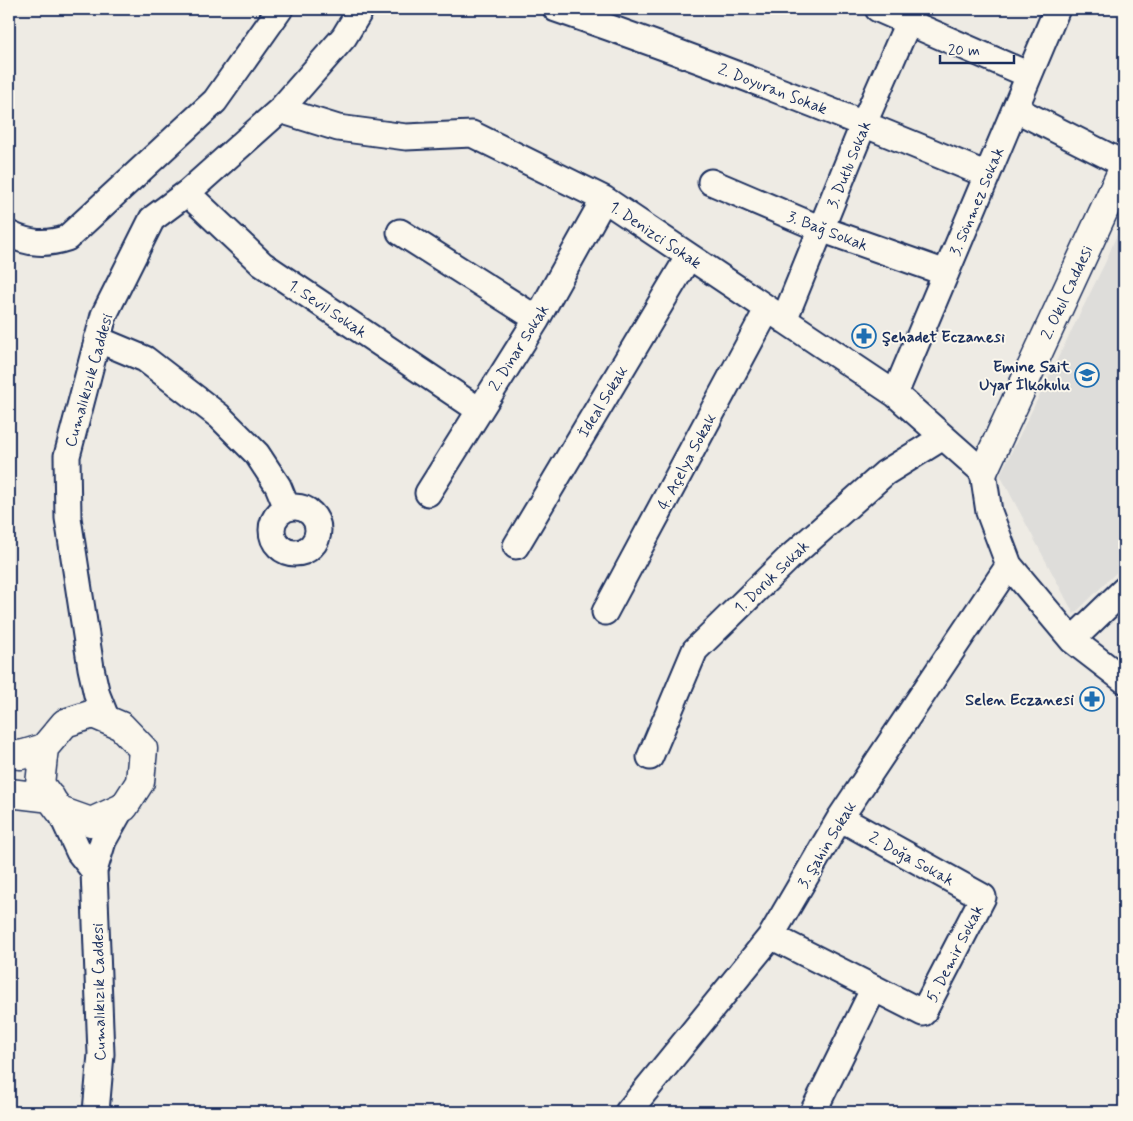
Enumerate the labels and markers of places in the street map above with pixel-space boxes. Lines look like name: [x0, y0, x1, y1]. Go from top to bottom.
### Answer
pharmacy icon: Şehadet Eczanesi: [851, 323, 877, 349]
place label: Şehadet Eczanesi: [882, 327, 1005, 348]
place label: Emine Sait Uyar İlkokulu: [979, 357, 1071, 396]
school or university icon: Emine Sait Uyar İlkokulu: [1074, 362, 1100, 388]
pharmacy icon: Selen Eczanesi: [1079, 686, 1105, 712]
place label: Selen Eczanesi: [965, 690, 1074, 711]

